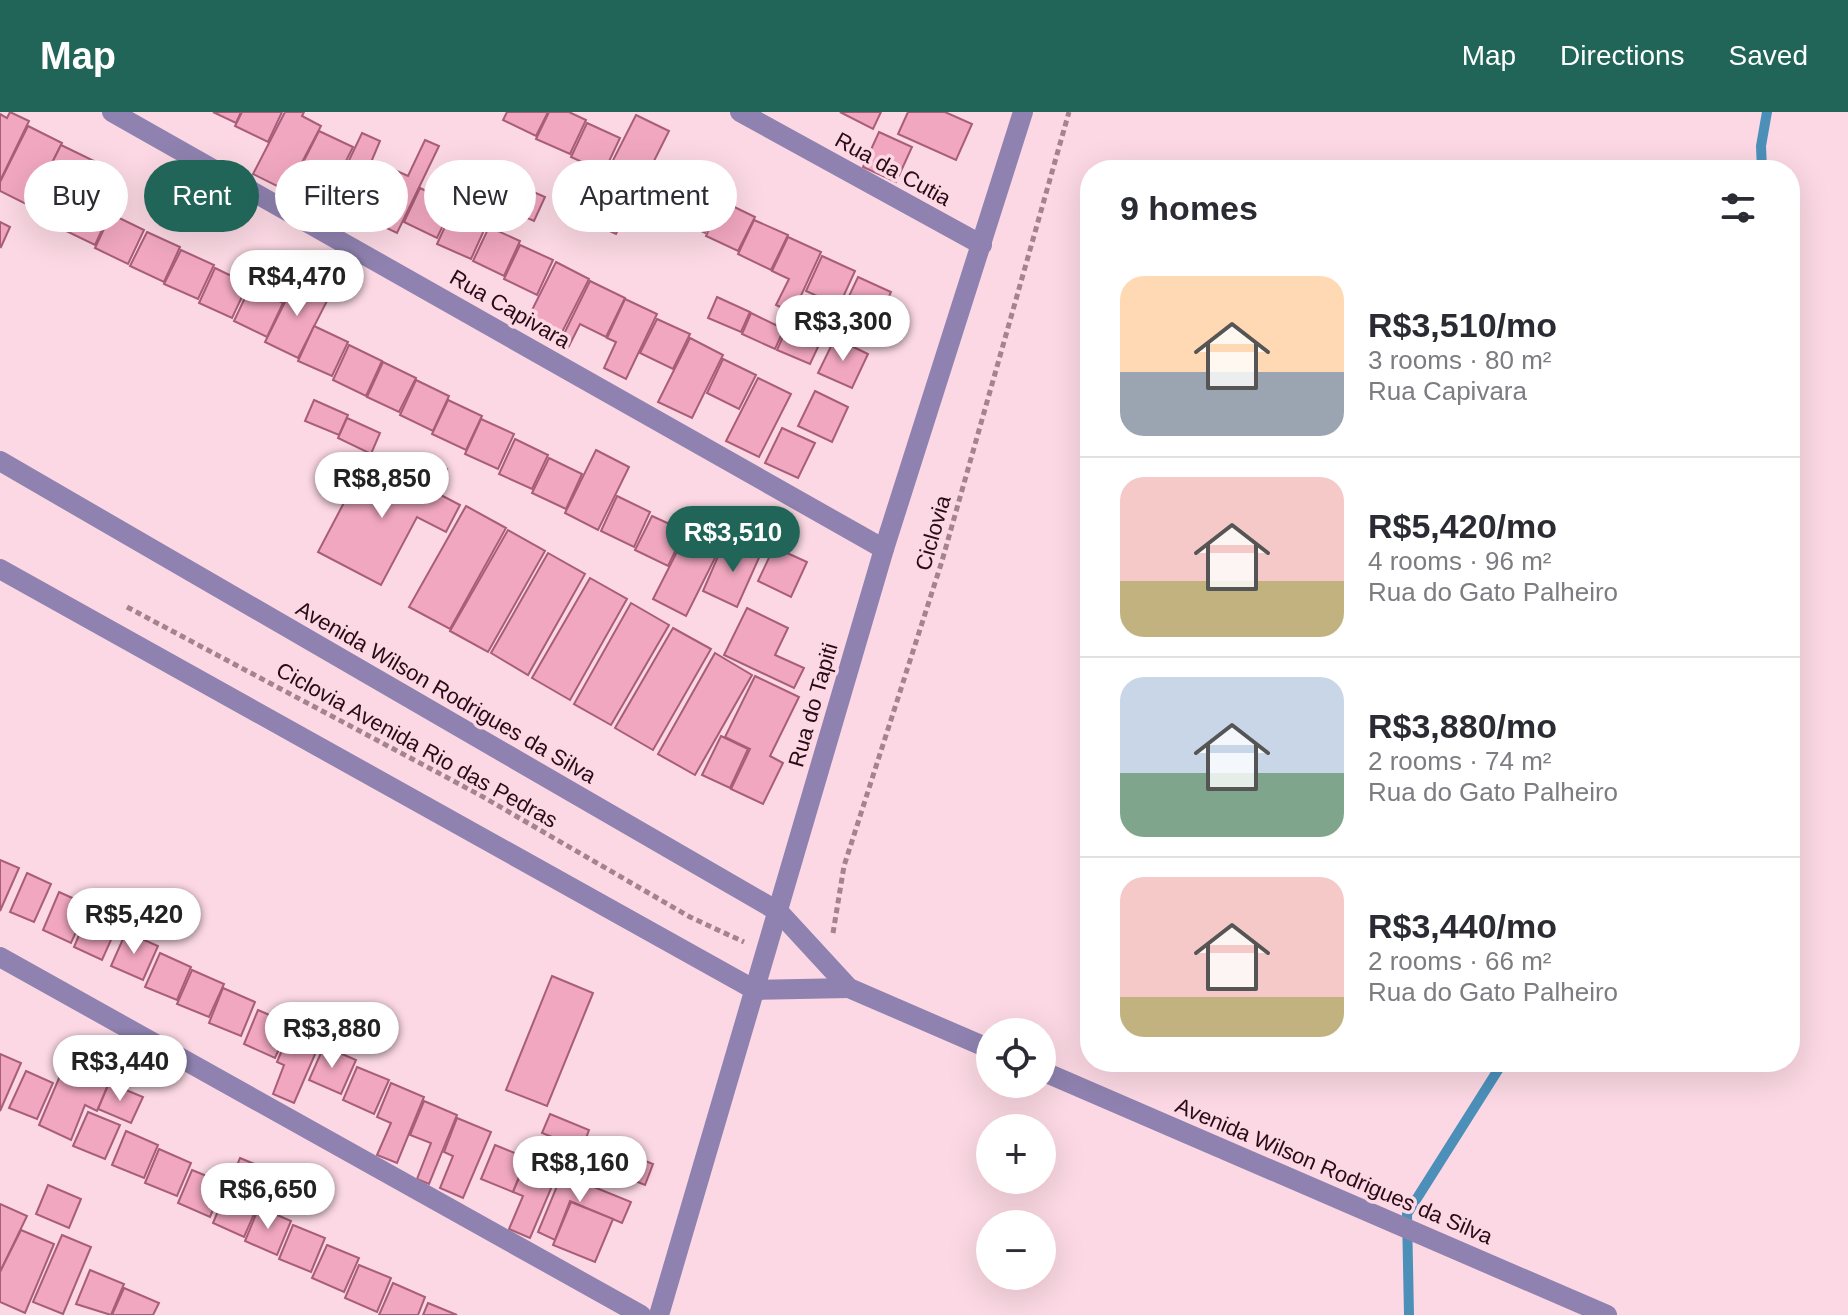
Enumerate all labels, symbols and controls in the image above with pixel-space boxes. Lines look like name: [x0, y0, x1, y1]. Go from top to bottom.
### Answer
text: Map: [40, 35, 116, 77]
text: Map: [1462, 40, 1516, 71]
text: Directions: [1560, 40, 1685, 71]
text: Saved: [1729, 40, 1808, 71]
street label: Rua da Cutia: [831, 127, 956, 211]
chip: Buy: [24, 160, 128, 232]
chip: Rent: [144, 160, 259, 232]
chip: Filters: [275, 160, 408, 232]
chip: New: [424, 160, 536, 232]
chip: Apartment: [552, 160, 737, 232]
icon: filters: [1716, 186, 1760, 230]
text: 9 homes: [1120, 189, 1258, 227]
pin: R$4,470: [223, 250, 371, 318]
text: R$4,470: [248, 261, 346, 291]
street label: Rua Capivara: [446, 265, 575, 354]
pin: R$3,300: [769, 295, 917, 363]
text: R$3,300: [794, 306, 892, 336]
text: R$3,510/mo: [1368, 306, 1557, 344]
icon: home: [1184, 308, 1280, 404]
text: 3 rooms · 80 m²: [1368, 345, 1552, 375]
text: Rua Capivara: [1368, 376, 1527, 406]
pin: R$8,850: [308, 452, 456, 520]
text: R$8,850: [333, 463, 431, 493]
street label: Ciclovia: [910, 492, 956, 573]
pin: R$3,510: [659, 506, 807, 574]
text: R$5,420/mo: [1368, 507, 1557, 545]
icon: home: [1184, 509, 1280, 605]
text: R$3,510: [684, 517, 782, 547]
text: 4 rooms · 96 m²: [1368, 546, 1552, 576]
text: Rua do Gato Palheiro: [1368, 577, 1618, 607]
street label: Avenida Wilson Rodrigues da Silva: [292, 596, 601, 789]
street label: Rua do Tapiti: [783, 640, 843, 770]
street label: Ciclovia Avenida Rio das Pedras: [272, 657, 562, 833]
text: R$3,880/mo: [1368, 707, 1557, 745]
icon: home: [1184, 709, 1280, 805]
text: 2 rooms · 74 m²: [1368, 746, 1552, 776]
text: Rua do Gato Palheiro: [1368, 777, 1618, 807]
pin: R$5,420: [60, 888, 208, 956]
text: R$5,420: [85, 899, 183, 929]
text: R$3,440/mo: [1368, 907, 1557, 945]
icon: home: [1184, 909, 1280, 1005]
text: 2 rooms · 66 m²: [1368, 946, 1552, 976]
text: Rua do Gato Palheiro: [1368, 977, 1618, 1007]
pin: R$3,880: [258, 1002, 406, 1070]
text: R$3,880: [283, 1013, 381, 1043]
map controls: [976, 1018, 1056, 1290]
button: locate: [976, 1018, 1056, 1098]
pin: R$3,440: [46, 1035, 194, 1103]
text: R$3,440: [71, 1046, 169, 1076]
street label: Avenida Wilson Rodrigues da Silva: [1172, 1093, 1497, 1250]
button: +: [976, 1114, 1056, 1194]
pin: R$8,160: [506, 1136, 654, 1204]
text: R$8,160: [531, 1147, 629, 1177]
pin: R$6,650: [194, 1163, 342, 1231]
text: R$6,650: [219, 1174, 317, 1204]
button: −: [976, 1210, 1056, 1290]

